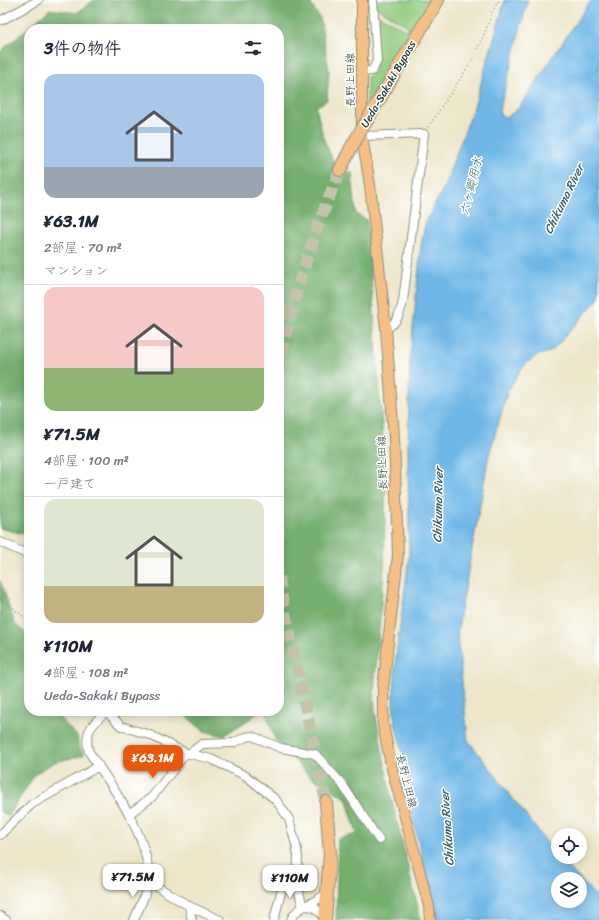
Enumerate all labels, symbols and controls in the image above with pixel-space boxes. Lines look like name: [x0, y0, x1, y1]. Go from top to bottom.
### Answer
text: 3件の物件: [44, 33, 121, 63]
street label: Ueda-Sakaki Bypass: [356, 36, 422, 132]
icon: filters: [242, 37, 264, 59]
street label: 長野上田線: [341, 53, 360, 108]
icon: home: [118, 100, 190, 172]
water label: 六ヶ郷用水: [453, 154, 489, 218]
water label: Chikuma River: [538, 158, 591, 238]
text: ¥63.1M: [44, 206, 99, 236]
text: 2部屋 · 70 m²: [44, 236, 122, 259]
text: マンション: [44, 259, 108, 282]
icon: home: [118, 313, 190, 385]
text: ¥71.5M: [44, 419, 100, 449]
street label: 長野上田線: [372, 435, 393, 491]
text: 4部屋 · 100 m²: [44, 449, 129, 472]
water label: Chikuma River: [426, 465, 450, 543]
text: 一戸建て: [44, 472, 96, 495]
icon: home: [118, 525, 190, 597]
text: ¥110M: [44, 631, 93, 661]
text: 4部屋 · 108 m²: [44, 661, 128, 684]
text: Ueda-Sakaki Bypass: [44, 684, 160, 707]
pin: ¥63.1M: [120, 745, 186, 779]
text: ¥63.1M: [132, 746, 174, 769]
street label: 長野上田線: [391, 752, 422, 810]
water label: Chikuma River: [433, 787, 461, 866]
map controls: [551, 828, 587, 908]
button: locate: [551, 828, 587, 864]
pin: ¥71.5M: [100, 864, 166, 898]
text: ¥71.5M: [112, 865, 154, 888]
pin: ¥110M: [262, 865, 318, 899]
text: ¥110M: [271, 866, 309, 889]
button: layers: [551, 872, 587, 908]

